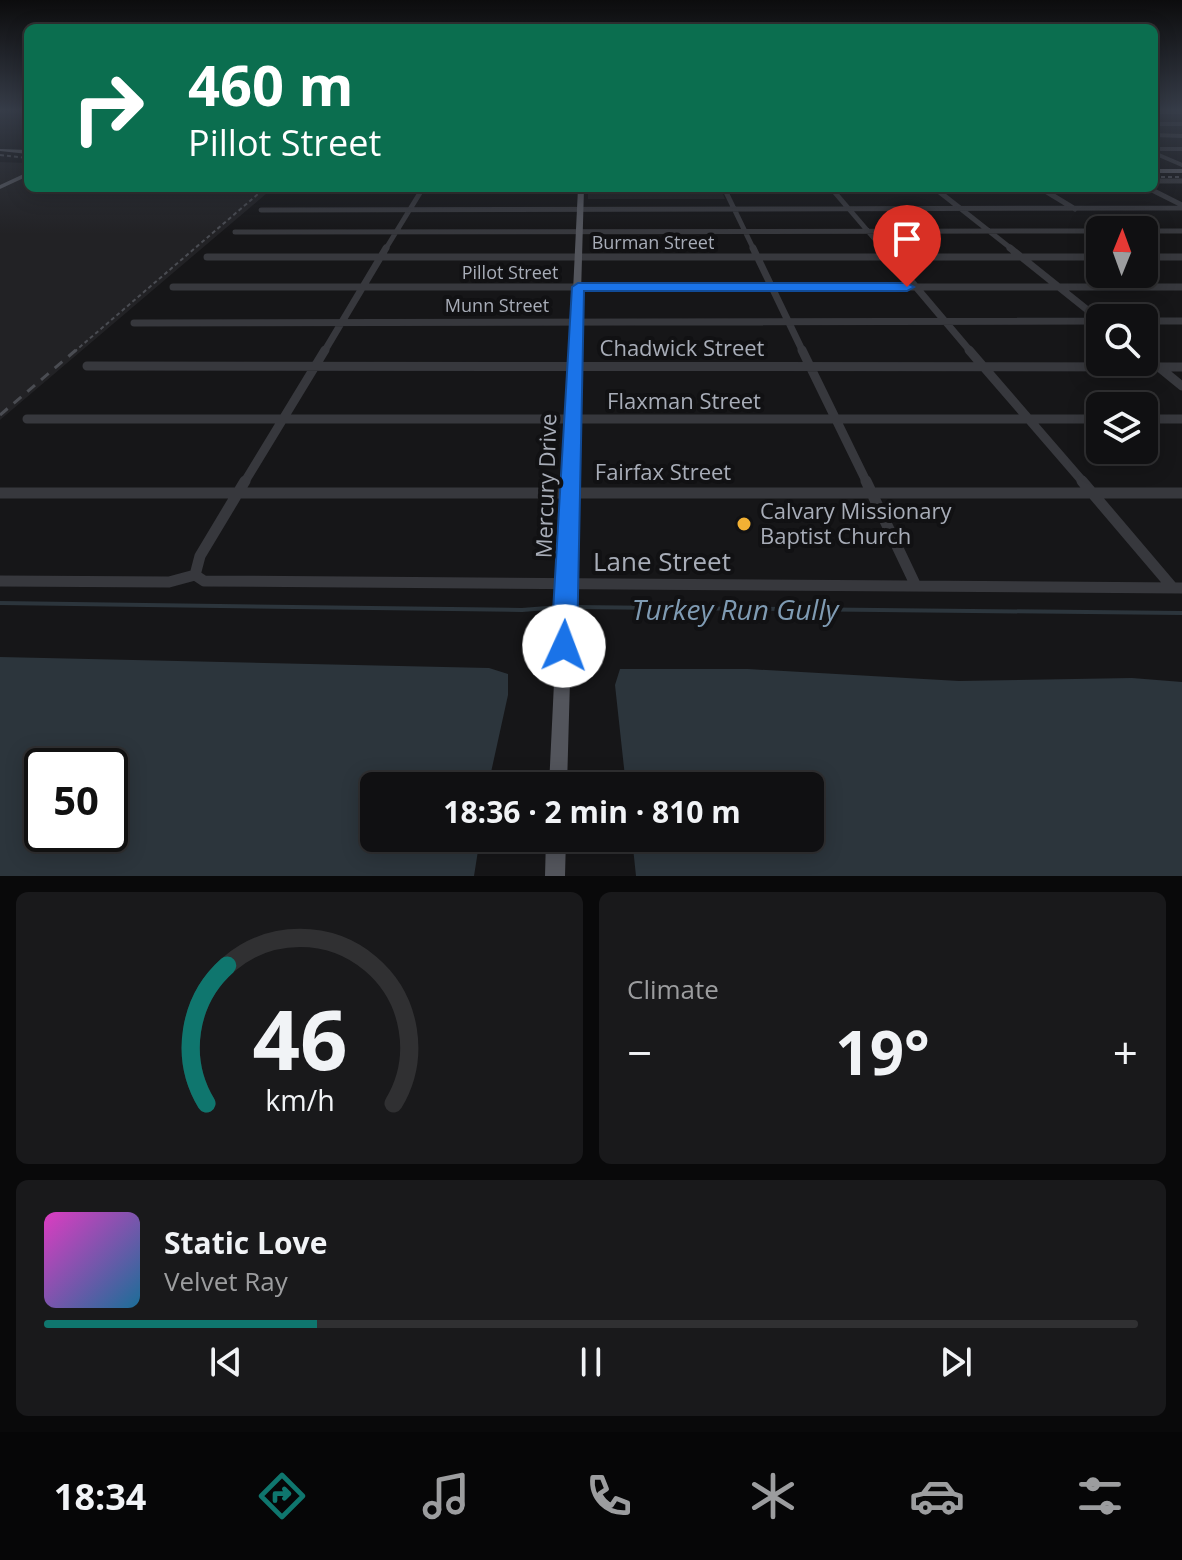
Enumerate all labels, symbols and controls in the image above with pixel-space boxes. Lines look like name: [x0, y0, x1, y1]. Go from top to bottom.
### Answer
text: 460 m: [188, 46, 354, 122]
icon: right: [56, 56, 160, 160]
text: Pillot Street: [188, 118, 381, 167]
pin: [873, 205, 941, 287]
north arrow: [1086, 216, 1158, 288]
map controls: [1086, 216, 1158, 464]
icon: arrive: [885, 217, 929, 261]
street label: Burman Street: [592, 230, 714, 254]
street label: Pillot Street: [462, 260, 558, 284]
street label: Munn Street: [445, 293, 549, 317]
button: search: [1086, 304, 1158, 376]
street label: Chadwick Street: [600, 332, 765, 362]
street label: Flaxman Street: [607, 385, 761, 415]
button: layers: [1086, 392, 1158, 464]
street label: Mercury Drive: [527, 413, 563, 559]
street label: Fairfax Street: [595, 456, 731, 486]
place label: Calvary Missionary Baptist Church: [760, 495, 952, 550]
marker: Calvary Missionary Baptist Church: [735, 515, 753, 533]
street label: Lane Street: [593, 543, 731, 579]
water label: Turkey Run Gully: [632, 590, 840, 628]
position arrow: [522, 604, 606, 688]
speed limit sign: 50: [24, 748, 128, 852]
text: 18:36 · 2 min · 810 m: [443, 791, 741, 832]
text: Climate: [627, 971, 719, 1007]
text: 46: [252, 981, 347, 1094]
text: 19°: [835, 1011, 930, 1093]
text: −: [627, 1022, 652, 1082]
text: +: [1113, 1022, 1138, 1082]
text: km/h: [265, 1080, 334, 1119]
text: Static Love: [164, 1222, 327, 1263]
text: Velvet Ray: [164, 1263, 288, 1299]
icon: previous: [204, 1340, 248, 1384]
icon: pause: [569, 1340, 613, 1384]
icon: next: [934, 1340, 978, 1384]
icon: directions: [254, 1468, 310, 1524]
icon: music: [418, 1468, 474, 1524]
icon: phone: [581, 1468, 637, 1524]
icon: climate: [745, 1468, 801, 1524]
icon: car: [909, 1468, 965, 1524]
icon: filters: [1072, 1468, 1128, 1524]
text: 18:34: [54, 1472, 146, 1521]

